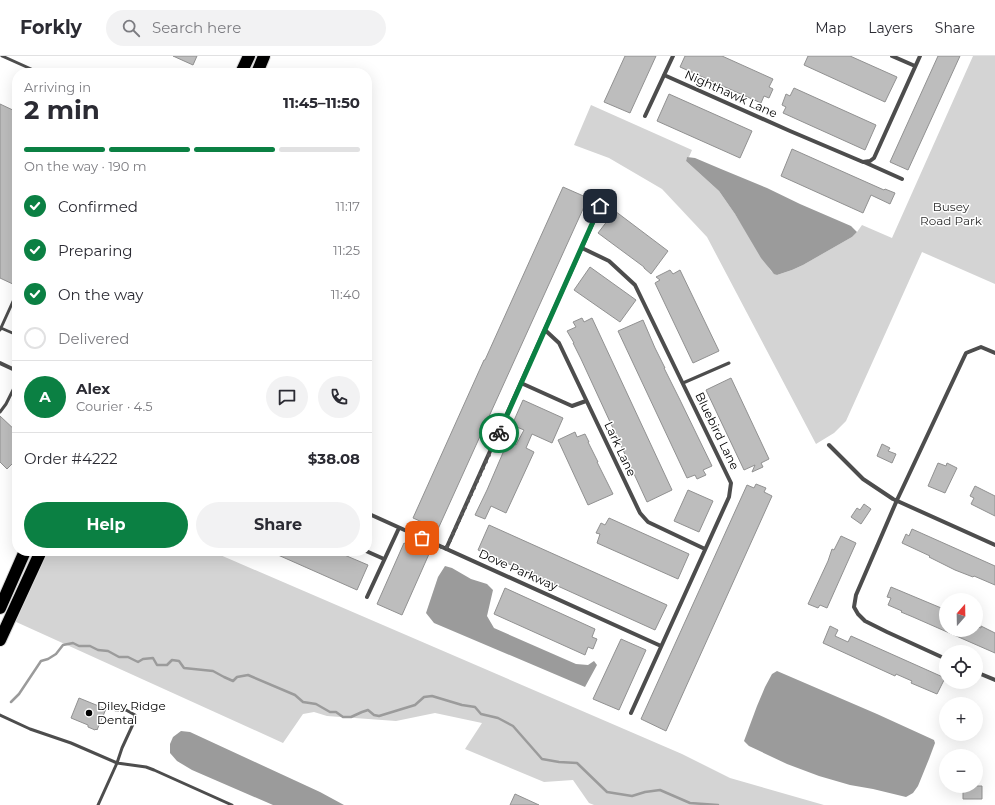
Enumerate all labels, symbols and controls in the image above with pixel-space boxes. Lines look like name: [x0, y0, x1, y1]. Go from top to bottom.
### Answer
search box: [106, 10, 386, 46]
text: Forkly: [20, 16, 82, 39]
icon: search: [120, 17, 142, 39]
text: Search here: [152, 18, 241, 37]
text: Map: [815, 19, 846, 37]
text: Layers: [868, 19, 913, 37]
text: Share: [935, 19, 975, 37]
street label: Nighthawk Lane: [683, 66, 780, 121]
text: Arriving in: [24, 79, 91, 95]
text: 11:45–11:50: [283, 93, 360, 112]
text: 2 min: [24, 94, 100, 126]
text: On the way · 190 m: [24, 158, 147, 174]
pin: [583, 189, 617, 223]
icon: check: [24, 195, 46, 217]
icon: home: [589, 195, 611, 217]
text: Confirmed: [58, 197, 138, 216]
text: 11:17: [336, 198, 360, 214]
park label: Busey Road Park: [920, 199, 983, 228]
icon: check: [24, 239, 46, 261]
text: Preparing: [58, 241, 133, 260]
text: 11:25: [333, 242, 360, 258]
icon: check: [24, 283, 46, 305]
text: On the way: [58, 285, 143, 304]
text: 11:40: [331, 286, 360, 302]
text: Delivered: [58, 329, 130, 348]
button: chat: [266, 376, 308, 418]
button: phone: [318, 376, 360, 418]
text: Alex: [76, 379, 110, 398]
text: A: [39, 387, 51, 406]
street label: Bluebird Lane: [692, 390, 743, 472]
text: Courier · 4.5: [76, 398, 153, 414]
courier: [479, 413, 519, 453]
street label: Lark Lane: [601, 419, 640, 479]
icon: bike: [488, 422, 510, 444]
text: Order #4222: [24, 449, 117, 468]
text: $38.08: [308, 449, 360, 468]
button: Help: [24, 502, 188, 548]
button: Share: [196, 502, 360, 548]
pin: [405, 521, 439, 555]
icon: bag: [411, 527, 433, 549]
street label: Dove Parkway: [476, 545, 560, 594]
north arrow: [939, 593, 983, 637]
map controls: [939, 593, 983, 793]
button: locate: [939, 645, 983, 689]
button: +: [939, 697, 983, 741]
place label: Diley Ridge Dental: [97, 698, 166, 727]
marker: Diley Ridge Dental: [84, 708, 94, 718]
button: −: [939, 749, 983, 793]

